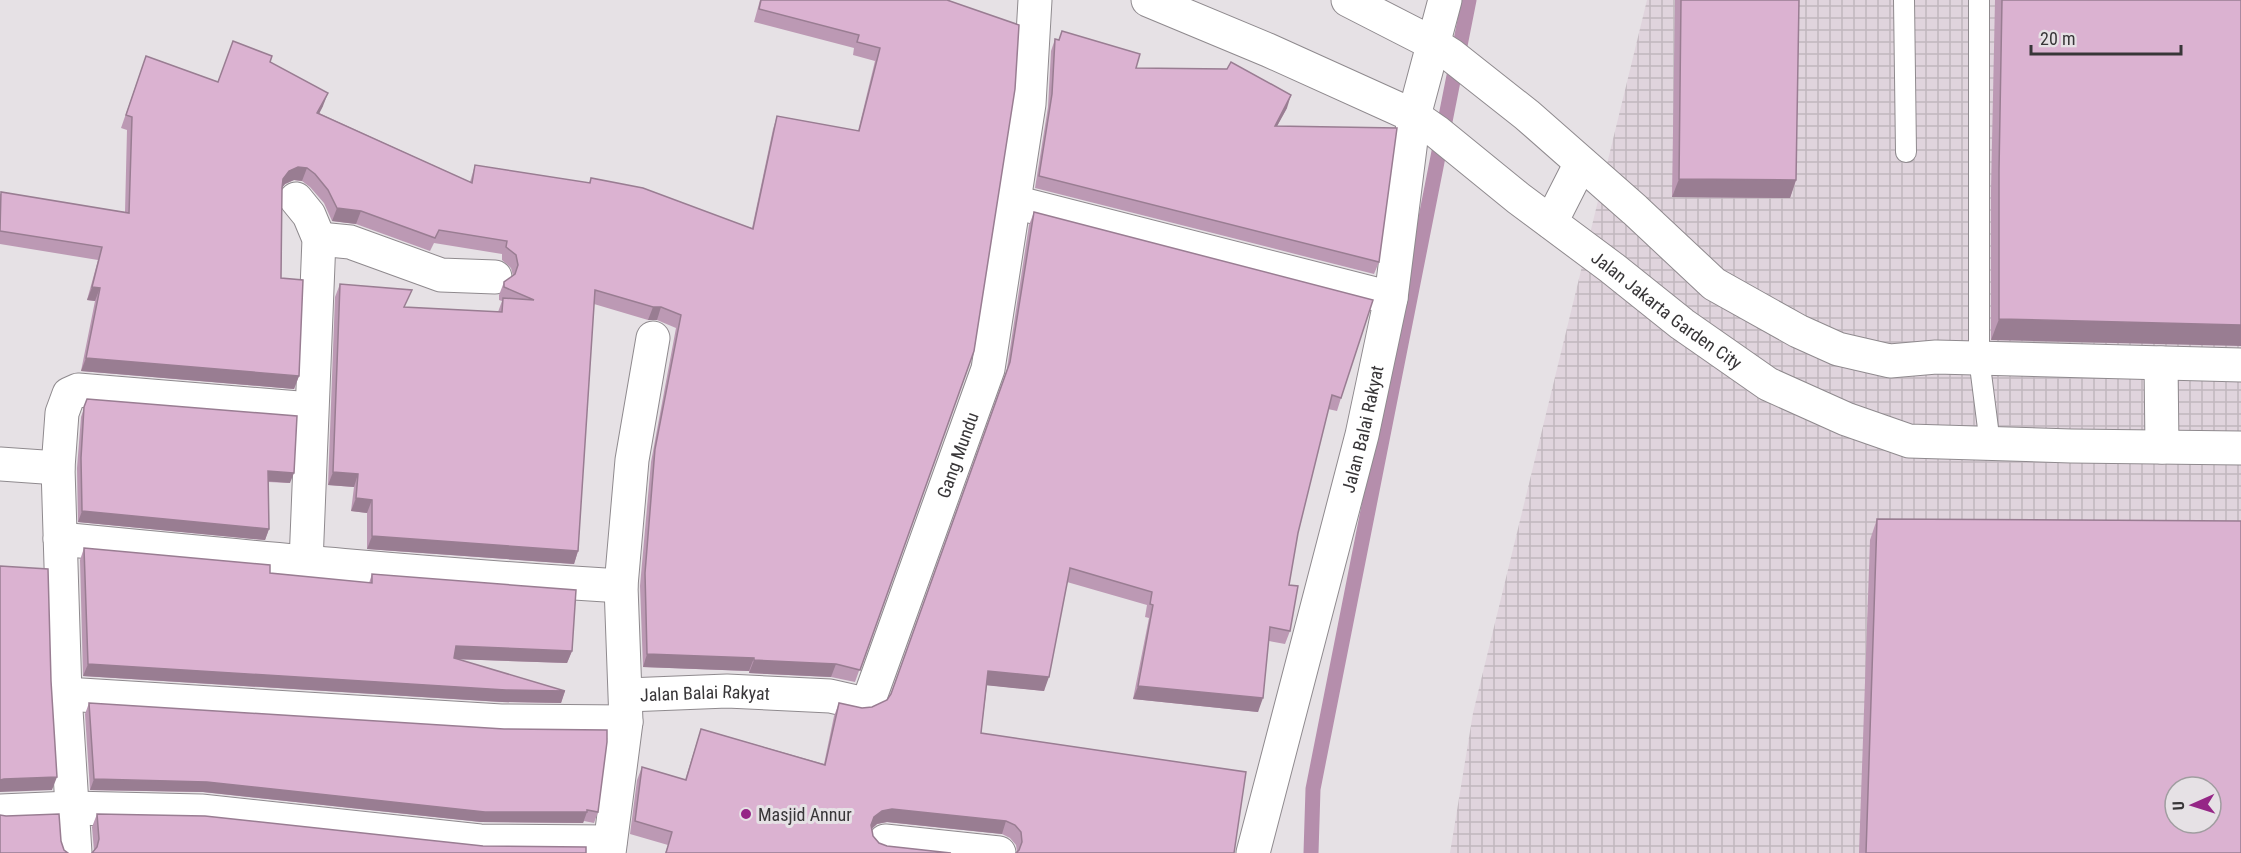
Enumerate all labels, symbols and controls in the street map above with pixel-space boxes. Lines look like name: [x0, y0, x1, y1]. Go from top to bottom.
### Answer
scale bar: [2031, 18, 2181, 56]
text: 20 m: [2040, 28, 2075, 49]
street label: Jalan Jakarta Garden City: [1588, 246, 1747, 374]
street label: Jalan Balai Rakyat: [1337, 363, 1387, 495]
street label: Gang Mundu: [932, 409, 982, 501]
street label: Jalan Balai Rakyat: [640, 680, 770, 705]
north arrow: [2163, 775, 2223, 835]
text: U: [2169, 801, 2188, 811]
place label: Masjid Annur: [758, 804, 852, 825]
marker: Masjid Annur: [739, 807, 753, 821]

